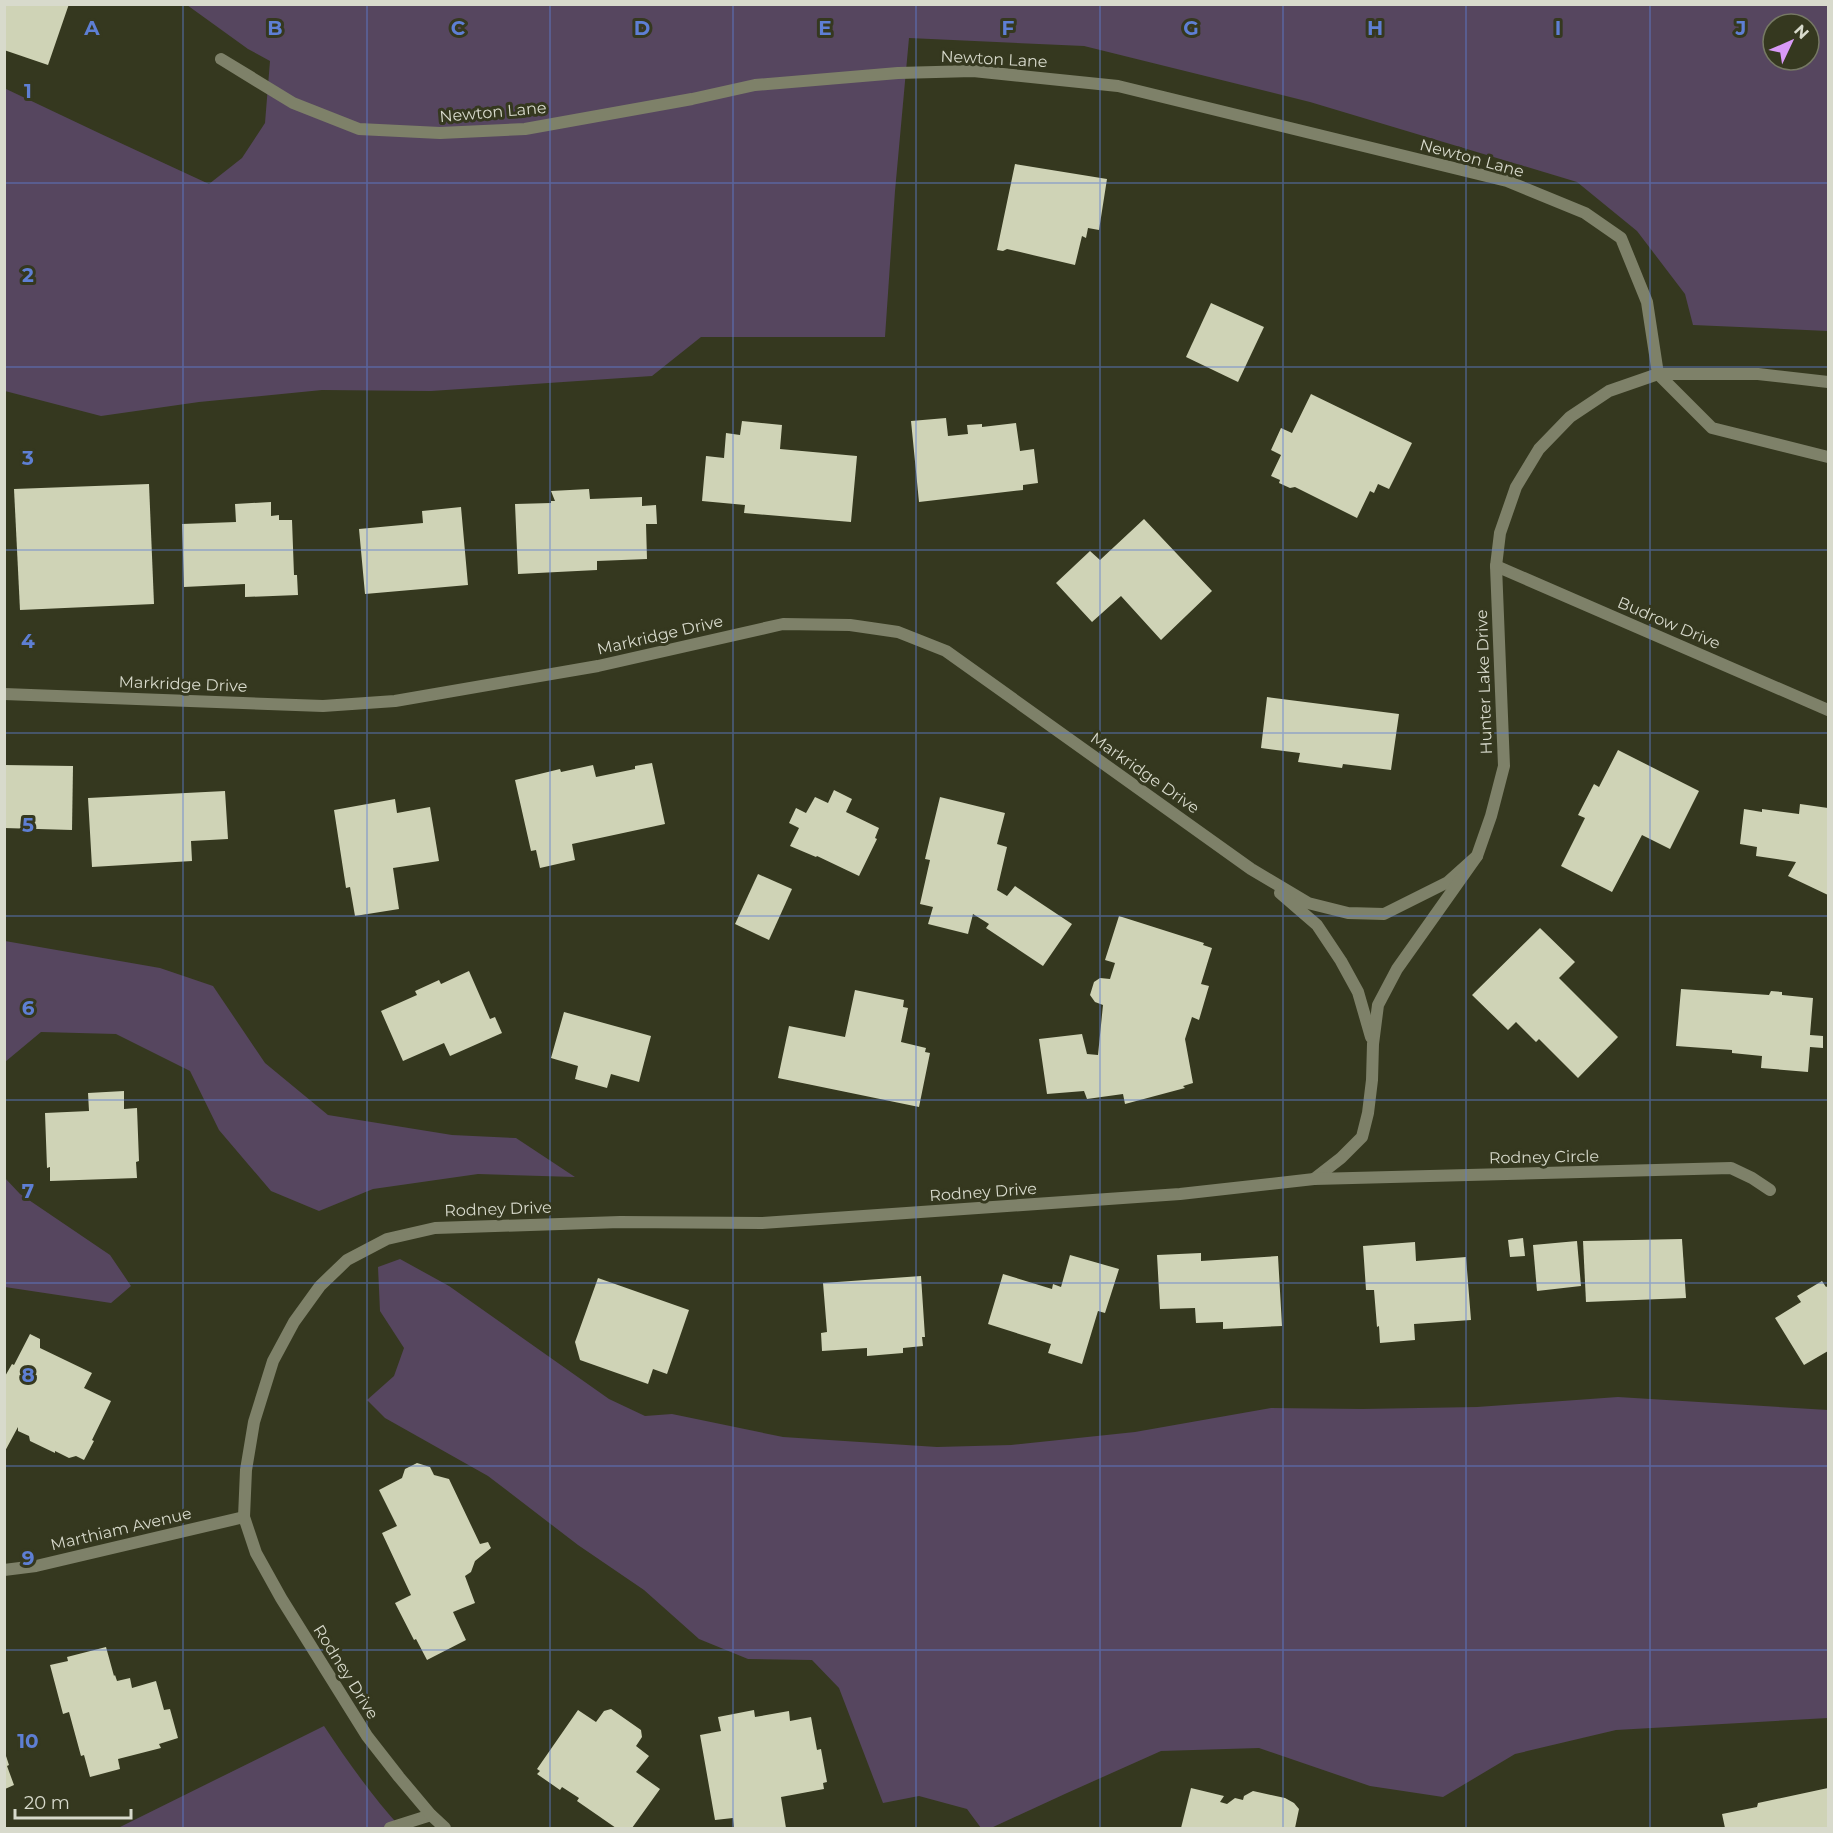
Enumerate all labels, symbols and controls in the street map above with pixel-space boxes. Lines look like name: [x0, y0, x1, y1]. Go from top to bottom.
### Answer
north arrow: [1761, 12, 1821, 72]
text: A: [83, 16, 100, 40]
text: B: [267, 16, 283, 40]
text: C: [451, 16, 466, 40]
text: D: [634, 16, 650, 40]
text: E: [818, 16, 832, 40]
text: F: [1002, 16, 1015, 40]
text: G: [1183, 16, 1199, 40]
text: H: [1367, 16, 1383, 40]
text: I: [1555, 16, 1561, 40]
text: J: [1735, 16, 1746, 40]
text: N: [1790, 21, 1813, 43]
street label: Newton Lane: [940, 47, 1048, 71]
text: 1: [24, 79, 32, 103]
street label: Newton Lane: [439, 98, 547, 126]
street label: Newton Lane: [1418, 135, 1526, 181]
text: 2: [22, 263, 34, 287]
text: 3: [21, 446, 34, 470]
street label: Budrow Drive: [1615, 593, 1723, 653]
street label: Hunter Lake Drive: [1472, 609, 1496, 755]
street label: Markridge Drive: [595, 611, 725, 659]
text: 4: [21, 629, 35, 653]
street label: Markridge Drive: [118, 672, 248, 696]
street label: Markridge Drive: [1087, 728, 1203, 818]
text: 5: [22, 813, 34, 837]
text: 6: [22, 996, 35, 1020]
street label: Rodney Circle: [1489, 1147, 1599, 1167]
text: 7: [22, 1179, 34, 1203]
street label: Rodney Drive: [929, 1179, 1037, 1205]
street label: Rodney Drive: [444, 1198, 552, 1220]
text: 8: [21, 1363, 35, 1387]
street label: Marthiam Avenue: [49, 1504, 193, 1554]
text: 9: [22, 1546, 34, 1570]
street label: Rodney Drive: [309, 1621, 383, 1723]
text: 10: [17, 1729, 39, 1753]
scale bar: [15, 1782, 130, 1820]
text: 20 m: [24, 1792, 70, 1814]

